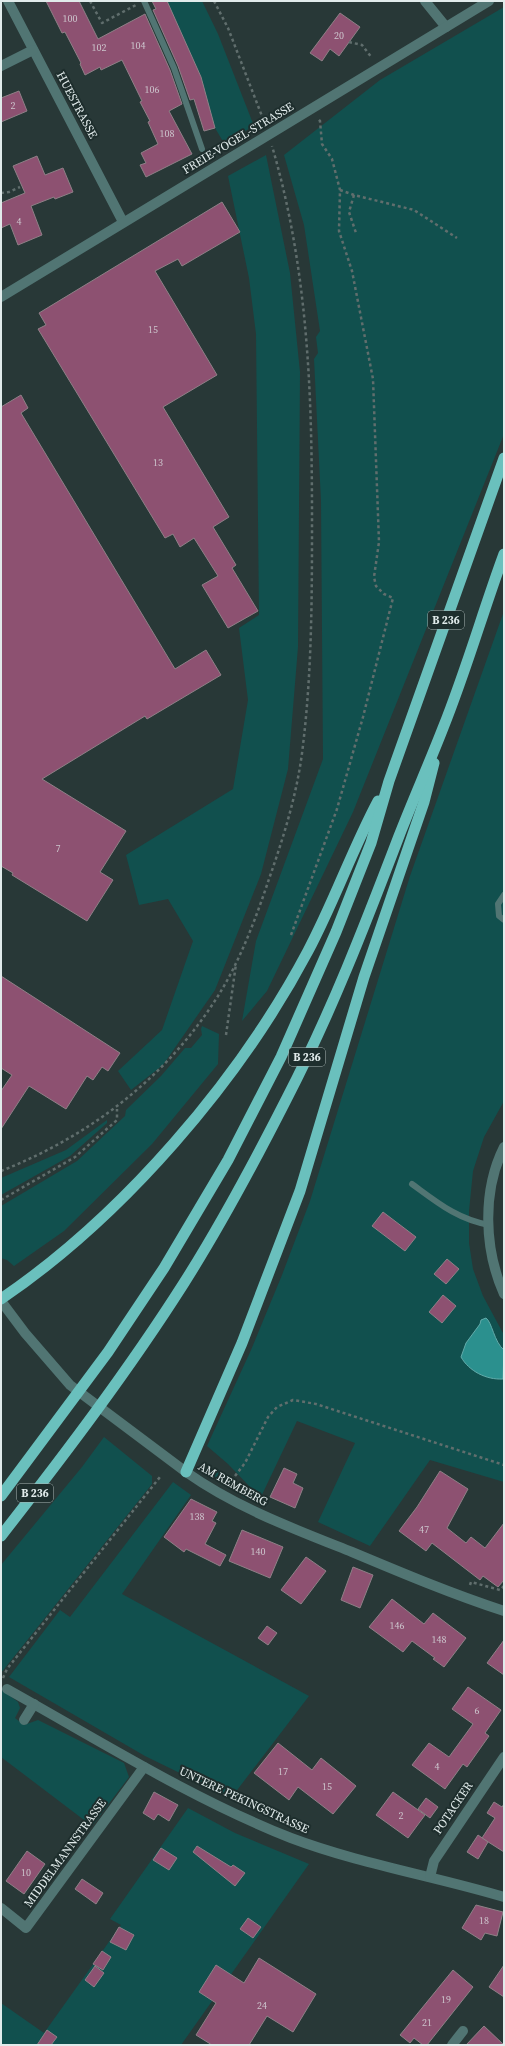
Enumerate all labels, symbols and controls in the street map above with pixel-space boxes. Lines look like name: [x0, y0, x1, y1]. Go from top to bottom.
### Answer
house number: 100: [63, 12, 78, 25]
house number: 20: [334, 29, 344, 42]
house number: 104: [131, 39, 146, 52]
house number: 102: [92, 41, 107, 54]
street label: HUESTRASSE: [53, 69, 101, 141]
house number: 106: [145, 83, 160, 96]
street label: FREIE-VOGEL-STRASSE: [179, 98, 297, 178]
house number: 2: [11, 99, 16, 112]
house number: 108: [160, 127, 175, 140]
house number: 4: [17, 215, 22, 228]
house number: 15: [148, 323, 158, 336]
house number: 13: [153, 456, 163, 469]
road number: B 236: [428, 611, 464, 629]
house number: 7: [56, 842, 61, 855]
road number: B 236: [289, 1048, 325, 1066]
street label: AM REMBERG: [195, 1458, 271, 1510]
road number: B 236: [17, 1484, 53, 1502]
house number: 138: [190, 1510, 205, 1523]
house number: 47: [419, 1523, 429, 1536]
house number: 140: [251, 1545, 266, 1558]
house number: 146: [390, 1619, 405, 1632]
house number: 148: [432, 1633, 447, 1646]
house number: 6: [475, 1704, 480, 1717]
house number: 4: [435, 1760, 440, 1773]
street label: UNTERE PEKINGSTRASSE: [176, 1763, 312, 1837]
house number: 17: [278, 1765, 288, 1778]
street label: POTACKER: [430, 1779, 477, 1837]
house number: 15: [322, 1780, 332, 1793]
street label: MIDDELMANNSTRASSE: [20, 1796, 110, 1910]
house number: 2: [399, 1809, 404, 1822]
house number: 10: [21, 1866, 31, 1879]
house number: 18: [479, 1914, 489, 1927]
house number: 19: [441, 1993, 451, 2006]
house number: 24: [257, 1999, 267, 2012]
house number: 21: [422, 2016, 432, 2029]

